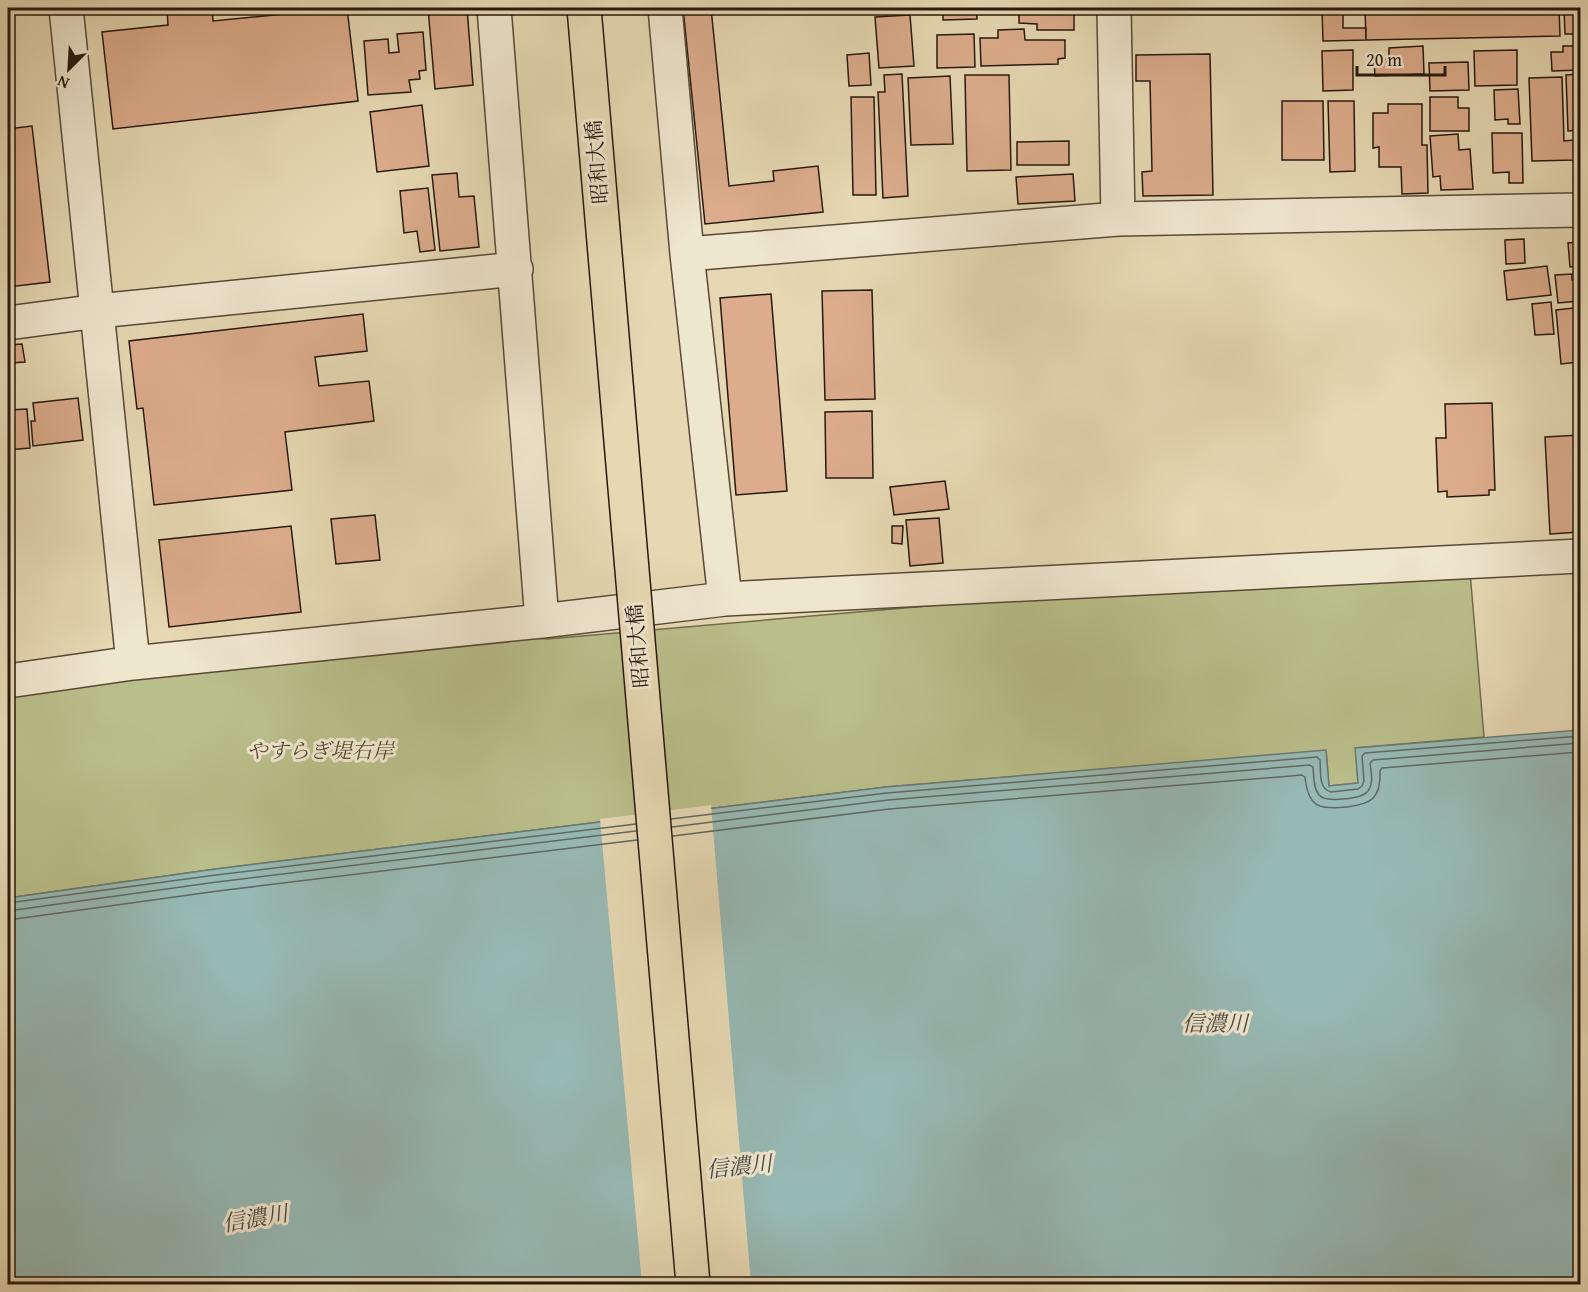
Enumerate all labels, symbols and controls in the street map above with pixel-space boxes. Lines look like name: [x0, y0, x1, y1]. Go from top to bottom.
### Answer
north arrow: [39, 39, 99, 99]
scale bar: [1357, 39, 1446, 77]
text: 20 m: [1366, 46, 1402, 73]
text: N: [53, 69, 73, 96]
street label: 昭和大橋: [577, 119, 616, 205]
street label: 昭和大橋: [618, 603, 657, 689]
park label: やすらぎ堤右岸: [247, 735, 395, 766]
water label: 信濃川: [1182, 1007, 1250, 1039]
water label: 信濃川: [705, 1146, 775, 1185]
water label: 信濃川: [220, 1196, 292, 1239]

